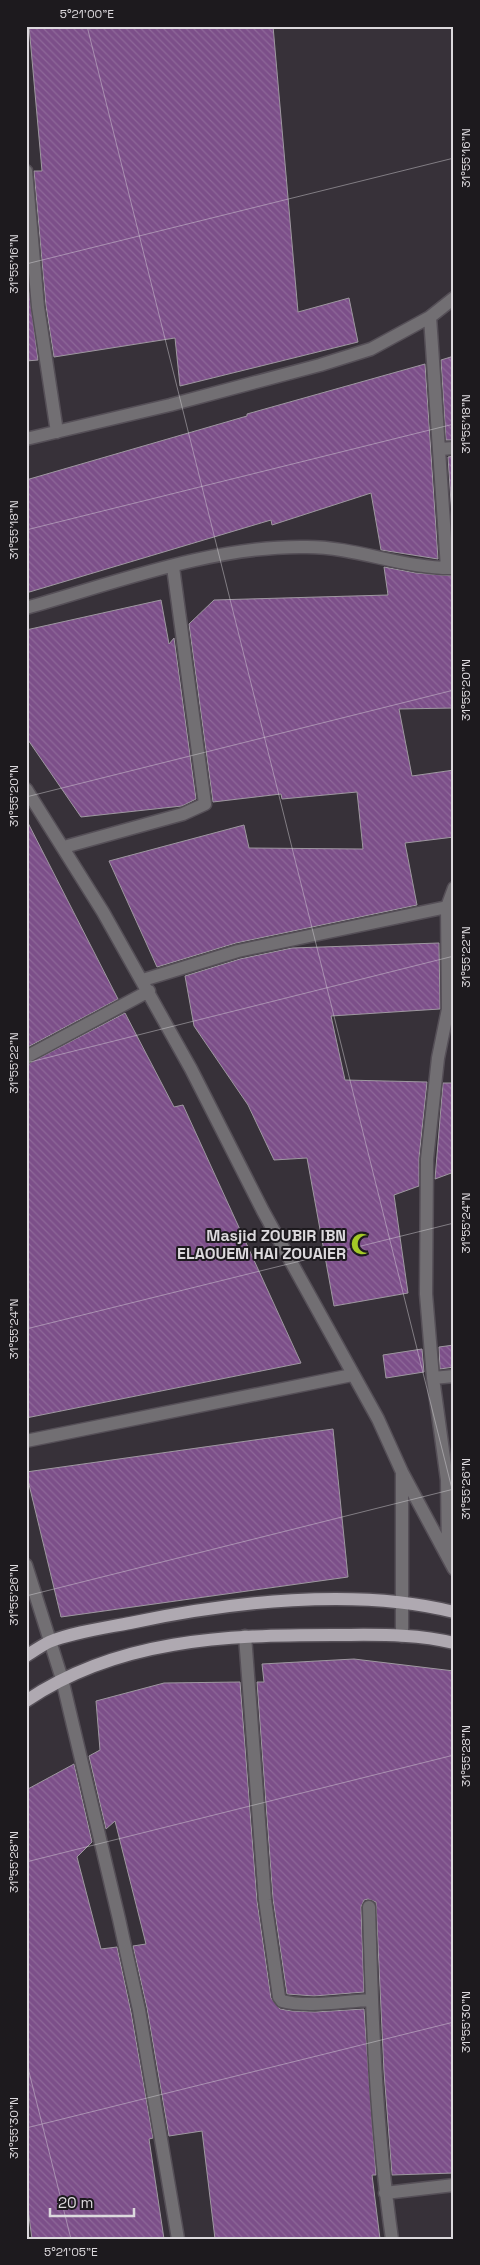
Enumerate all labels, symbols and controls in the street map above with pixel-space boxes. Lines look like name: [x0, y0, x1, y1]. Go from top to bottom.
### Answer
text: 5°21'00"E: [60, 6, 114, 22]
text: 31°55'16"N: [458, 128, 474, 188]
text: 31°55'16"N: [6, 234, 22, 294]
text: 31°55'18"N: [458, 394, 474, 454]
text: 31°55'18"N: [6, 500, 22, 560]
text: 31°55'20"N: [458, 659, 474, 721]
text: 31°55'20"N: [6, 765, 22, 827]
text: 31°55'22"N: [458, 926, 474, 988]
text: 31°55'22"N: [6, 1032, 22, 1094]
text: 31°55'24"N: [458, 1192, 474, 1254]
place label: Masjid ZOUBIR IBN ELAOUEM HAI ZOUAIER: [177, 1225, 346, 1264]
mosque icon: Masjid ZOUBIR IBN ELAOUEM HAI ZOUAIER: [349, 1231, 375, 1257]
text: 31°55'24"N: [6, 1298, 22, 1360]
text: 31°55'26"N: [458, 1458, 474, 1520]
text: 31°55'26"N: [6, 1564, 22, 1626]
text: 31°55'28"N: [458, 1725, 474, 1787]
text: 31°55'28"N: [6, 1831, 22, 1893]
text: 31°55'30"N: [458, 1991, 474, 2053]
text: 31°55'30"N: [6, 2097, 22, 2159]
scale bar: [50, 2185, 134, 2217]
text: 20 m: [58, 2193, 93, 2212]
text: 5°21'05"E: [44, 2244, 98, 2260]

